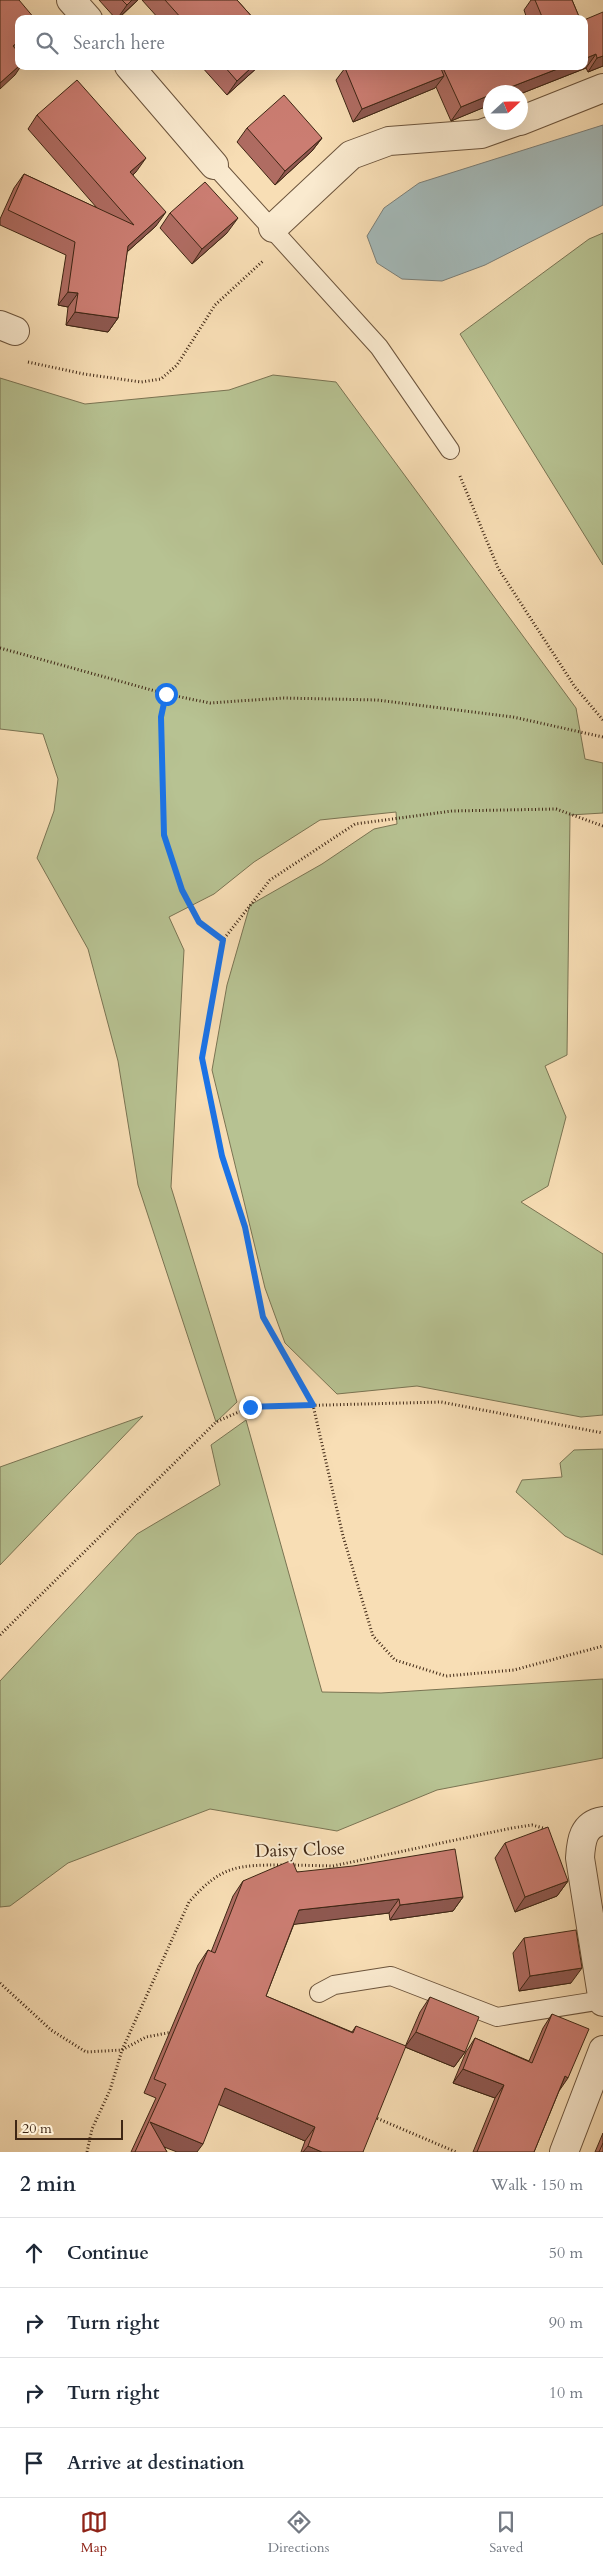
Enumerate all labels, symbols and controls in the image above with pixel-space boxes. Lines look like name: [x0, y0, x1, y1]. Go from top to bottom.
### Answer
search box: [15, 15, 588, 70]
icon: search: [33, 29, 61, 57]
text: Search here: [73, 30, 165, 56]
north arrow: [483, 85, 528, 130]
route start: [155, 683, 178, 706]
route end: [239, 1396, 262, 1419]
street label: Daisy Close: [255, 1836, 345, 1864]
scale bar: [15, 2117, 122, 2140]
text: 20 m: [22, 2119, 52, 2138]
text: 2 min: [20, 2170, 76, 2199]
text: Walk · 150 m: [491, 2174, 583, 2196]
icon: ahead: [20, 2239, 48, 2267]
text: Continue: [67, 2240, 149, 2266]
text: 50 m: [549, 2242, 583, 2264]
icon: right: [20, 2309, 48, 2337]
text: Turn right: [67, 2310, 159, 2336]
text: 90 m: [549, 2312, 583, 2334]
icon: right: [20, 2379, 48, 2407]
text: Turn right: [67, 2380, 159, 2406]
text: 10 m: [549, 2382, 583, 2404]
icon: arrive: [20, 2449, 48, 2477]
text: Arrive at destination: [67, 2450, 244, 2476]
tab: Map: [80, 2508, 108, 2557]
tab: Directions: [268, 2508, 329, 2557]
tab: Saved: [489, 2508, 523, 2557]

